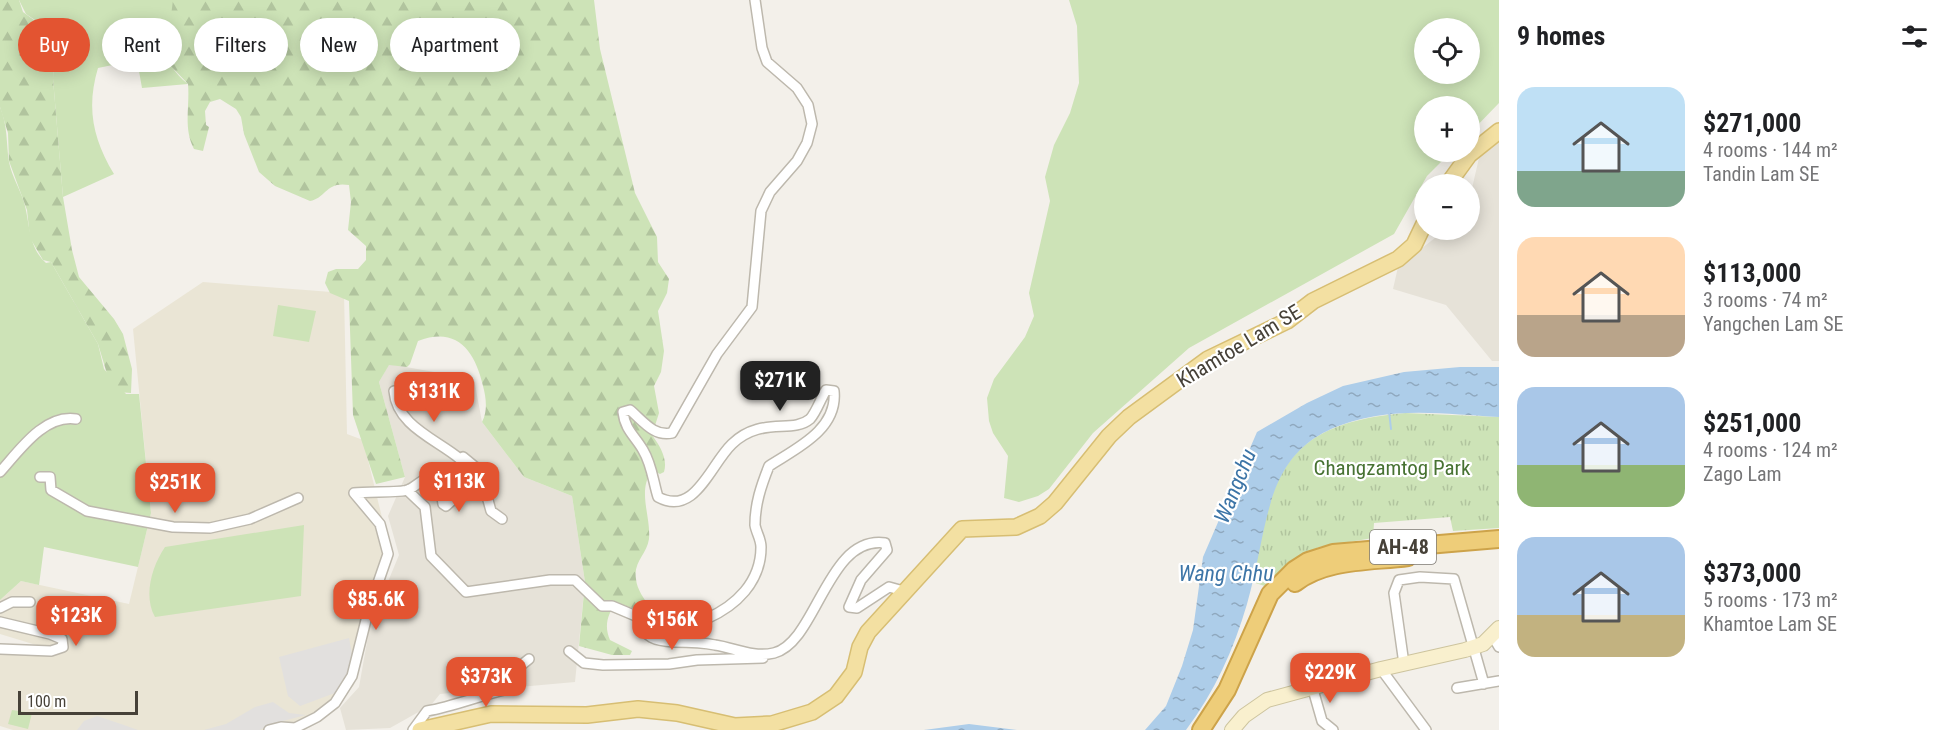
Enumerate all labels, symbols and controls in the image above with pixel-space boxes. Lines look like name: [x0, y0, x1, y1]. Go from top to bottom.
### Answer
chip: Buy: [18, 18, 90, 72]
chip: Rent: [102, 18, 182, 72]
chip: Filters: [194, 18, 288, 72]
chip: New: [300, 18, 378, 72]
chip: Apartment: [390, 18, 520, 72]
map controls: [1414, 18, 1480, 240]
button: locate: [1414, 18, 1480, 84]
icon: filters: [1898, 20, 1931, 53]
text: 9 homes: [1517, 21, 1605, 51]
button: +: [1414, 96, 1480, 162]
text: $271,000: [1703, 108, 1801, 138]
icon: home: [1565, 111, 1637, 183]
text: 4 rooms · 144 m²: [1703, 138, 1838, 162]
text: Tandin Lam SE: [1703, 162, 1819, 186]
button: −: [1414, 174, 1480, 240]
text: $113,000: [1703, 258, 1801, 288]
icon: home: [1565, 261, 1637, 333]
text: 3 rooms · 74 m²: [1703, 288, 1828, 312]
street label: Khamtoe Lam SE: [1173, 299, 1305, 393]
text: Yangchen Lam SE: [1703, 312, 1844, 336]
pin: $271K: [738, 361, 822, 412]
text: $271K: [754, 368, 806, 392]
pin: $131K: [392, 372, 476, 423]
text: $131K: [408, 379, 460, 403]
text: $251,000: [1703, 408, 1801, 438]
icon: home: [1565, 411, 1637, 483]
text: 4 rooms · 124 m²: [1703, 438, 1838, 462]
water label: Wangchu: [1209, 445, 1261, 527]
park label: Changzamtog Park: [1314, 456, 1471, 480]
pin: $113K: [417, 462, 501, 513]
text: Zago Lam: [1703, 462, 1782, 486]
pin: $251K: [133, 463, 217, 514]
text: $113K: [433, 469, 485, 493]
text: $251K: [149, 470, 201, 494]
road number: AH-48: [1370, 530, 1436, 564]
text: $373,000: [1703, 558, 1801, 588]
water label: Wang Chhu: [1178, 561, 1274, 586]
icon: home: [1565, 561, 1637, 633]
pin: $85.6K: [327, 580, 425, 631]
text: $85.6K: [347, 587, 405, 611]
text: 5 rooms · 173 m²: [1703, 588, 1838, 612]
pin: $123K: [34, 596, 118, 647]
pin: $156K: [630, 600, 714, 651]
text: $123K: [50, 603, 102, 627]
text: $156K: [646, 607, 698, 631]
text: Khamtoe Lam SE: [1703, 612, 1837, 636]
pin: $229K: [1288, 653, 1372, 704]
pin: $373K: [444, 657, 528, 708]
text: $229K: [1304, 660, 1356, 684]
text: $373K: [460, 664, 512, 688]
scale bar: [18, 688, 138, 716]
text: 100 m: [27, 692, 66, 711]

